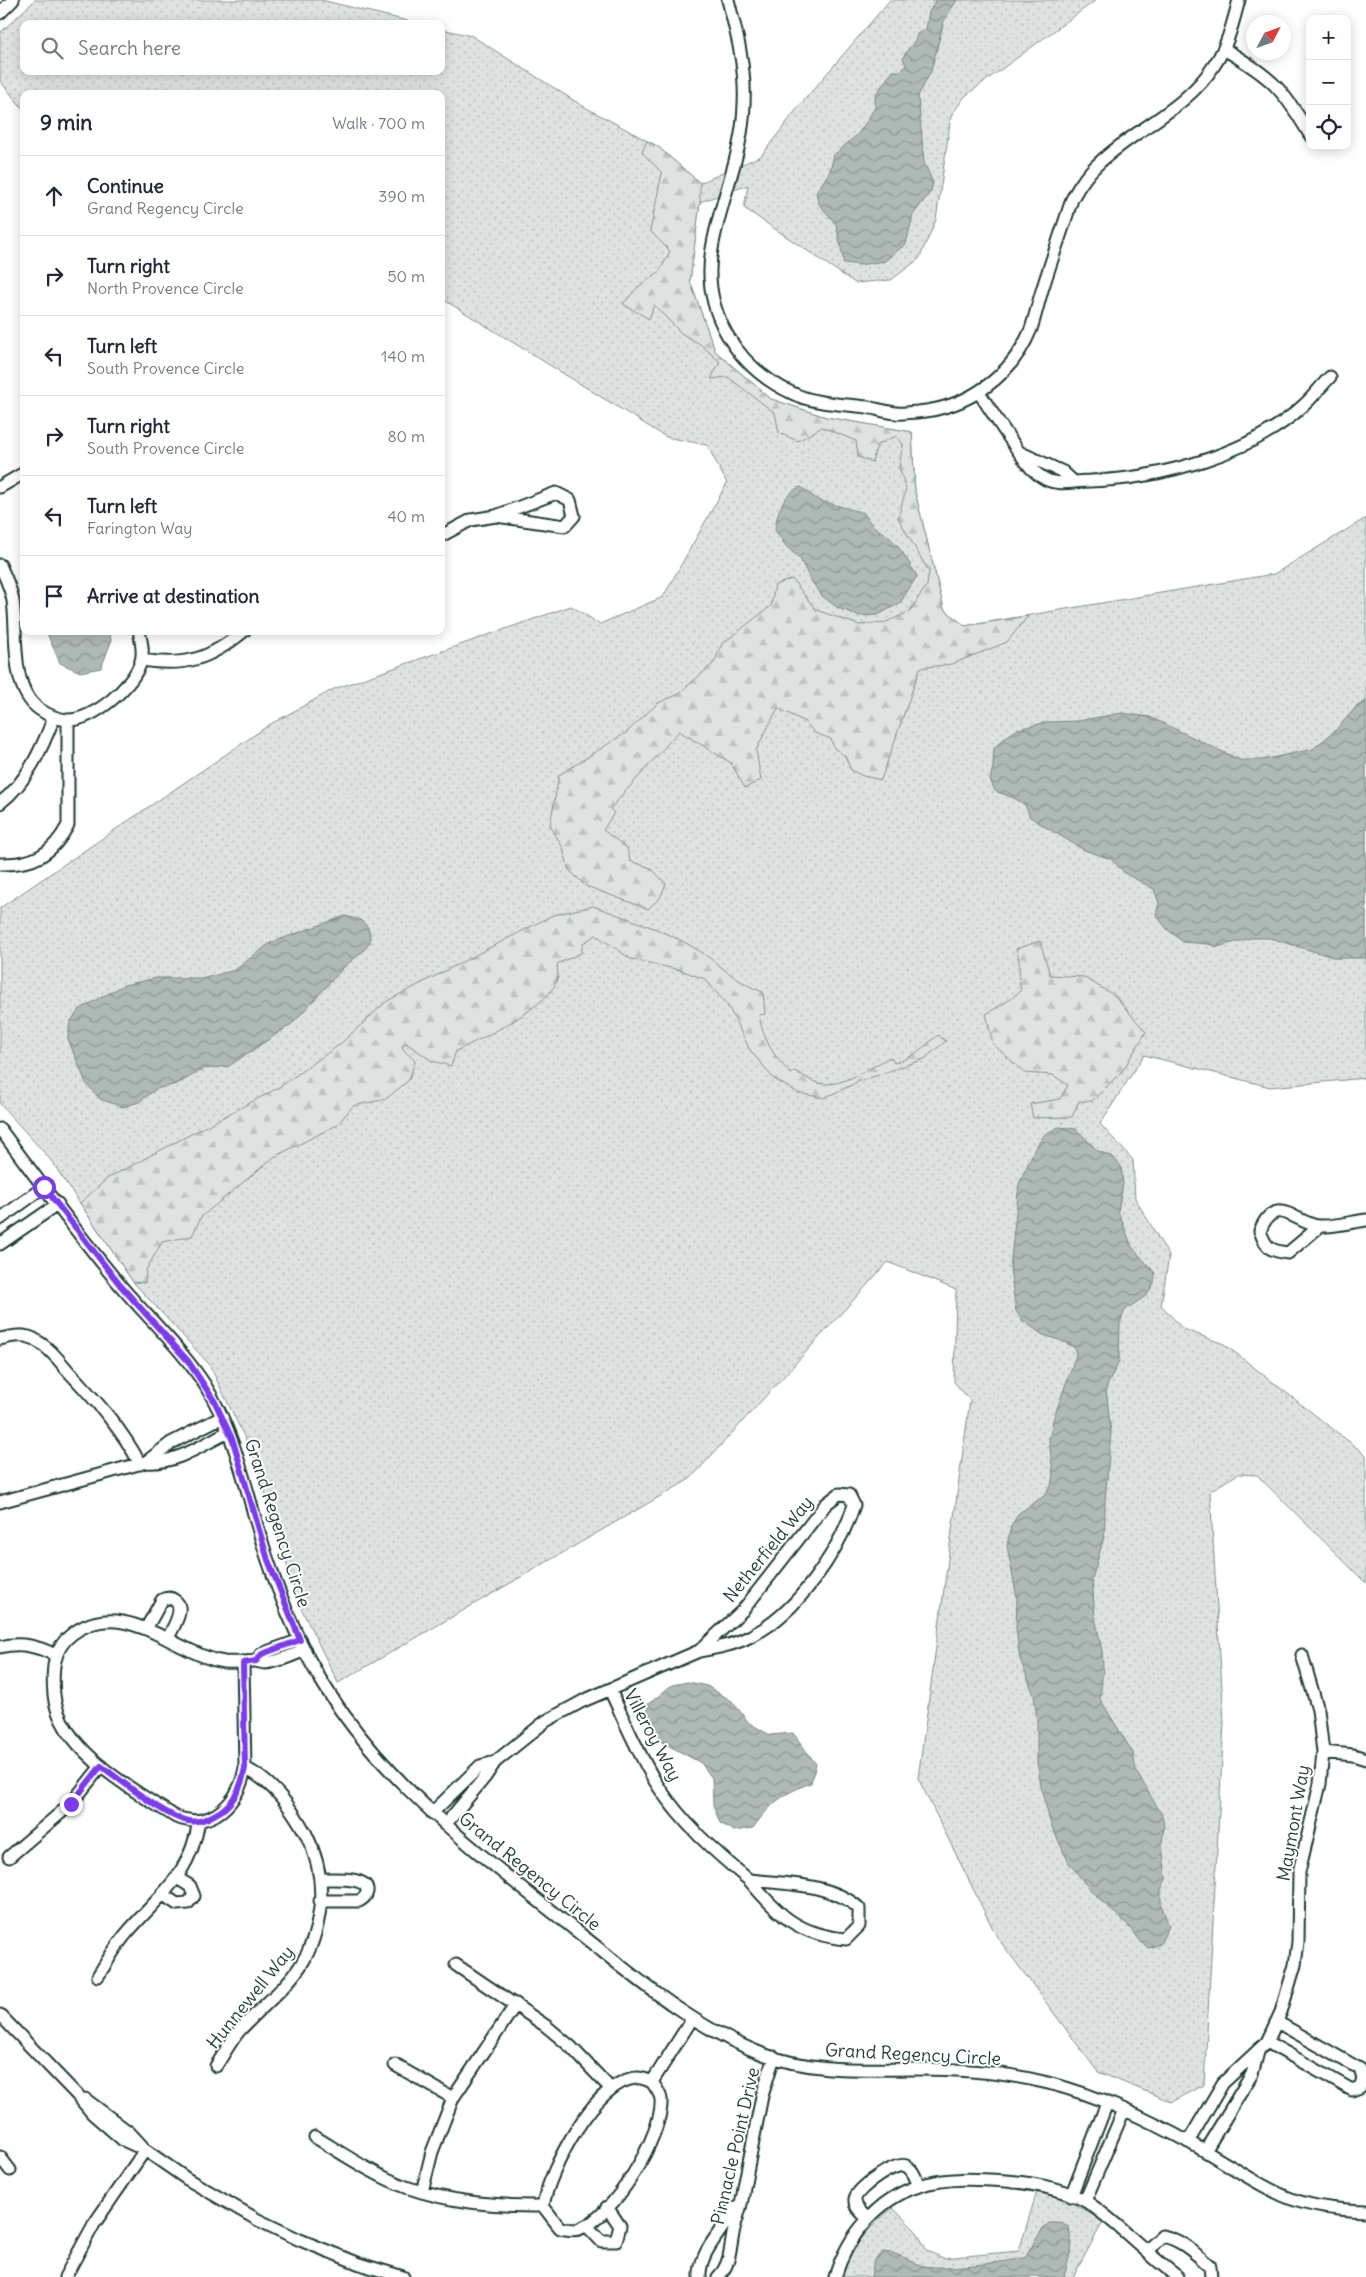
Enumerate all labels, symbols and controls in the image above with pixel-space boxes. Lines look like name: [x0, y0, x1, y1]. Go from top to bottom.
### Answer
north arrow: [1246, 15, 1291, 60]
map controls: [1306, 15, 1351, 150]
button: +: [1306, 15, 1351, 60]
search box: [20, 20, 445, 75]
icon: search: [38, 34, 66, 62]
text: Search here: [78, 36, 181, 60]
button: −: [1306, 60, 1351, 105]
button: locate: [1306, 105, 1351, 150]
text: 9 min: [40, 109, 92, 136]
text: Walk · 700 m: [332, 113, 425, 133]
text: Continue: [87, 174, 164, 198]
icon: ahead: [40, 182, 68, 210]
text: 390 m: [378, 186, 425, 206]
text: Grand Regency Circle: [87, 198, 244, 218]
text: Turn right: [87, 254, 170, 278]
icon: right: [40, 262, 68, 290]
text: 50 m: [387, 266, 425, 286]
text: North Provence Circle: [87, 278, 244, 298]
text: Turn left: [87, 334, 157, 358]
icon: left: [40, 342, 68, 370]
text: 140 m: [381, 346, 425, 366]
text: South Provence Circle: [87, 358, 244, 378]
text: Turn right: [87, 414, 170, 438]
icon: right: [40, 422, 68, 450]
text: 80 m: [387, 426, 425, 446]
text: South Provence Circle: [87, 438, 244, 458]
text: Turn left: [87, 494, 157, 518]
icon: left: [40, 502, 68, 530]
text: 40 m: [387, 506, 425, 526]
text: Farington Way: [87, 518, 192, 538]
icon: arrive: [40, 582, 68, 610]
text: Arrive at destination: [87, 584, 260, 608]
route start: [33, 1176, 56, 1199]
street label: Grand Regency Circle: [240, 1436, 316, 1610]
street label: Netherfield Way: [718, 1491, 818, 1607]
street label: Villeroy Way: [619, 1685, 687, 1785]
street label: Maymont Way: [1271, 1763, 1315, 1883]
route end: [60, 1793, 83, 1816]
street label: Grand Regency Circle: [454, 1807, 606, 1935]
street label: Hunnewell Way: [201, 1941, 299, 2053]
street label: Grand Regency Circle: [824, 2038, 1002, 2070]
street label: Pinnacle Point Drive: [706, 2065, 764, 2227]

